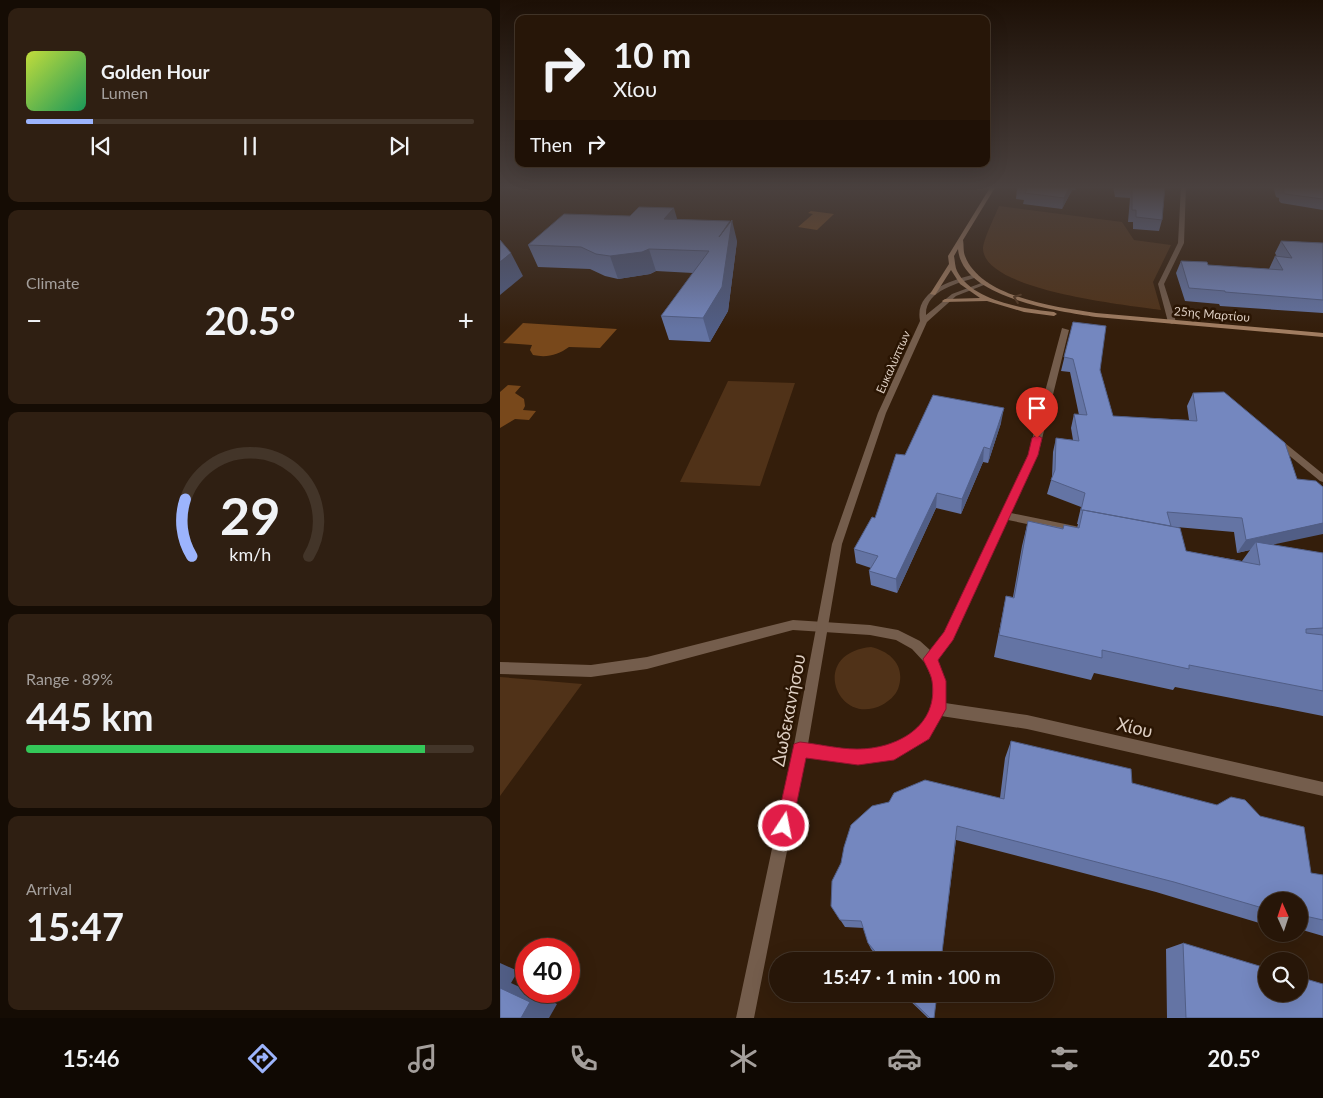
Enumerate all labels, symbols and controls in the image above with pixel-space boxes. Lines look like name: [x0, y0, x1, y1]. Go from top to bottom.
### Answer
text: 10 m: [613, 33, 691, 75]
icon: right: [530, 35, 595, 100]
text: Golden Hour: [101, 60, 210, 83]
text: Χίου: [613, 75, 657, 102]
text: Lumen: [101, 83, 148, 102]
icon: right: [582, 130, 610, 158]
icon: previous: [87, 132, 115, 160]
icon: pause: [236, 132, 264, 160]
icon: next: [385, 132, 413, 160]
text: Then: [530, 133, 572, 156]
text: Climate: [26, 273, 79, 292]
one-way arrow: [1014, 294, 1022, 304]
text: 20.5°: [205, 297, 295, 343]
text: −: [26, 303, 42, 337]
text: +: [458, 303, 474, 337]
street label: 25ης Μαρτίου: [1173, 303, 1251, 325]
street label: Ευκαλύπτων: [872, 328, 914, 396]
pin: [1016, 387, 1058, 438]
icon: arrive: [1023, 394, 1051, 422]
text: 29: [220, 484, 280, 546]
text: km/h: [229, 543, 271, 565]
street label: Δωδεκανήσου: [766, 652, 810, 768]
text: Range · 89%: [26, 669, 113, 688]
text: 445 km: [26, 693, 154, 739]
street label: Χίου: [1115, 712, 1155, 742]
position arrow: [757, 799, 809, 851]
text: Arrival: [26, 879, 72, 898]
north arrow: [1258, 892, 1308, 942]
map controls: [1258, 892, 1308, 1002]
text: 15:47: [26, 903, 124, 949]
speed limit sign: 40: [515, 938, 580, 1003]
button: search: [1258, 952, 1308, 1002]
text: 15:47 · 1 min · 100 m: [822, 965, 1001, 988]
icon: directions: [245, 1041, 280, 1076]
icon: music: [405, 1041, 440, 1076]
icon: phone: [566, 1041, 601, 1076]
icon: climate: [726, 1041, 761, 1076]
icon: car: [887, 1041, 922, 1076]
icon: filters: [1047, 1041, 1082, 1076]
text: 15:46: [63, 1045, 119, 1072]
text: 20.5°: [1208, 1045, 1260, 1072]

